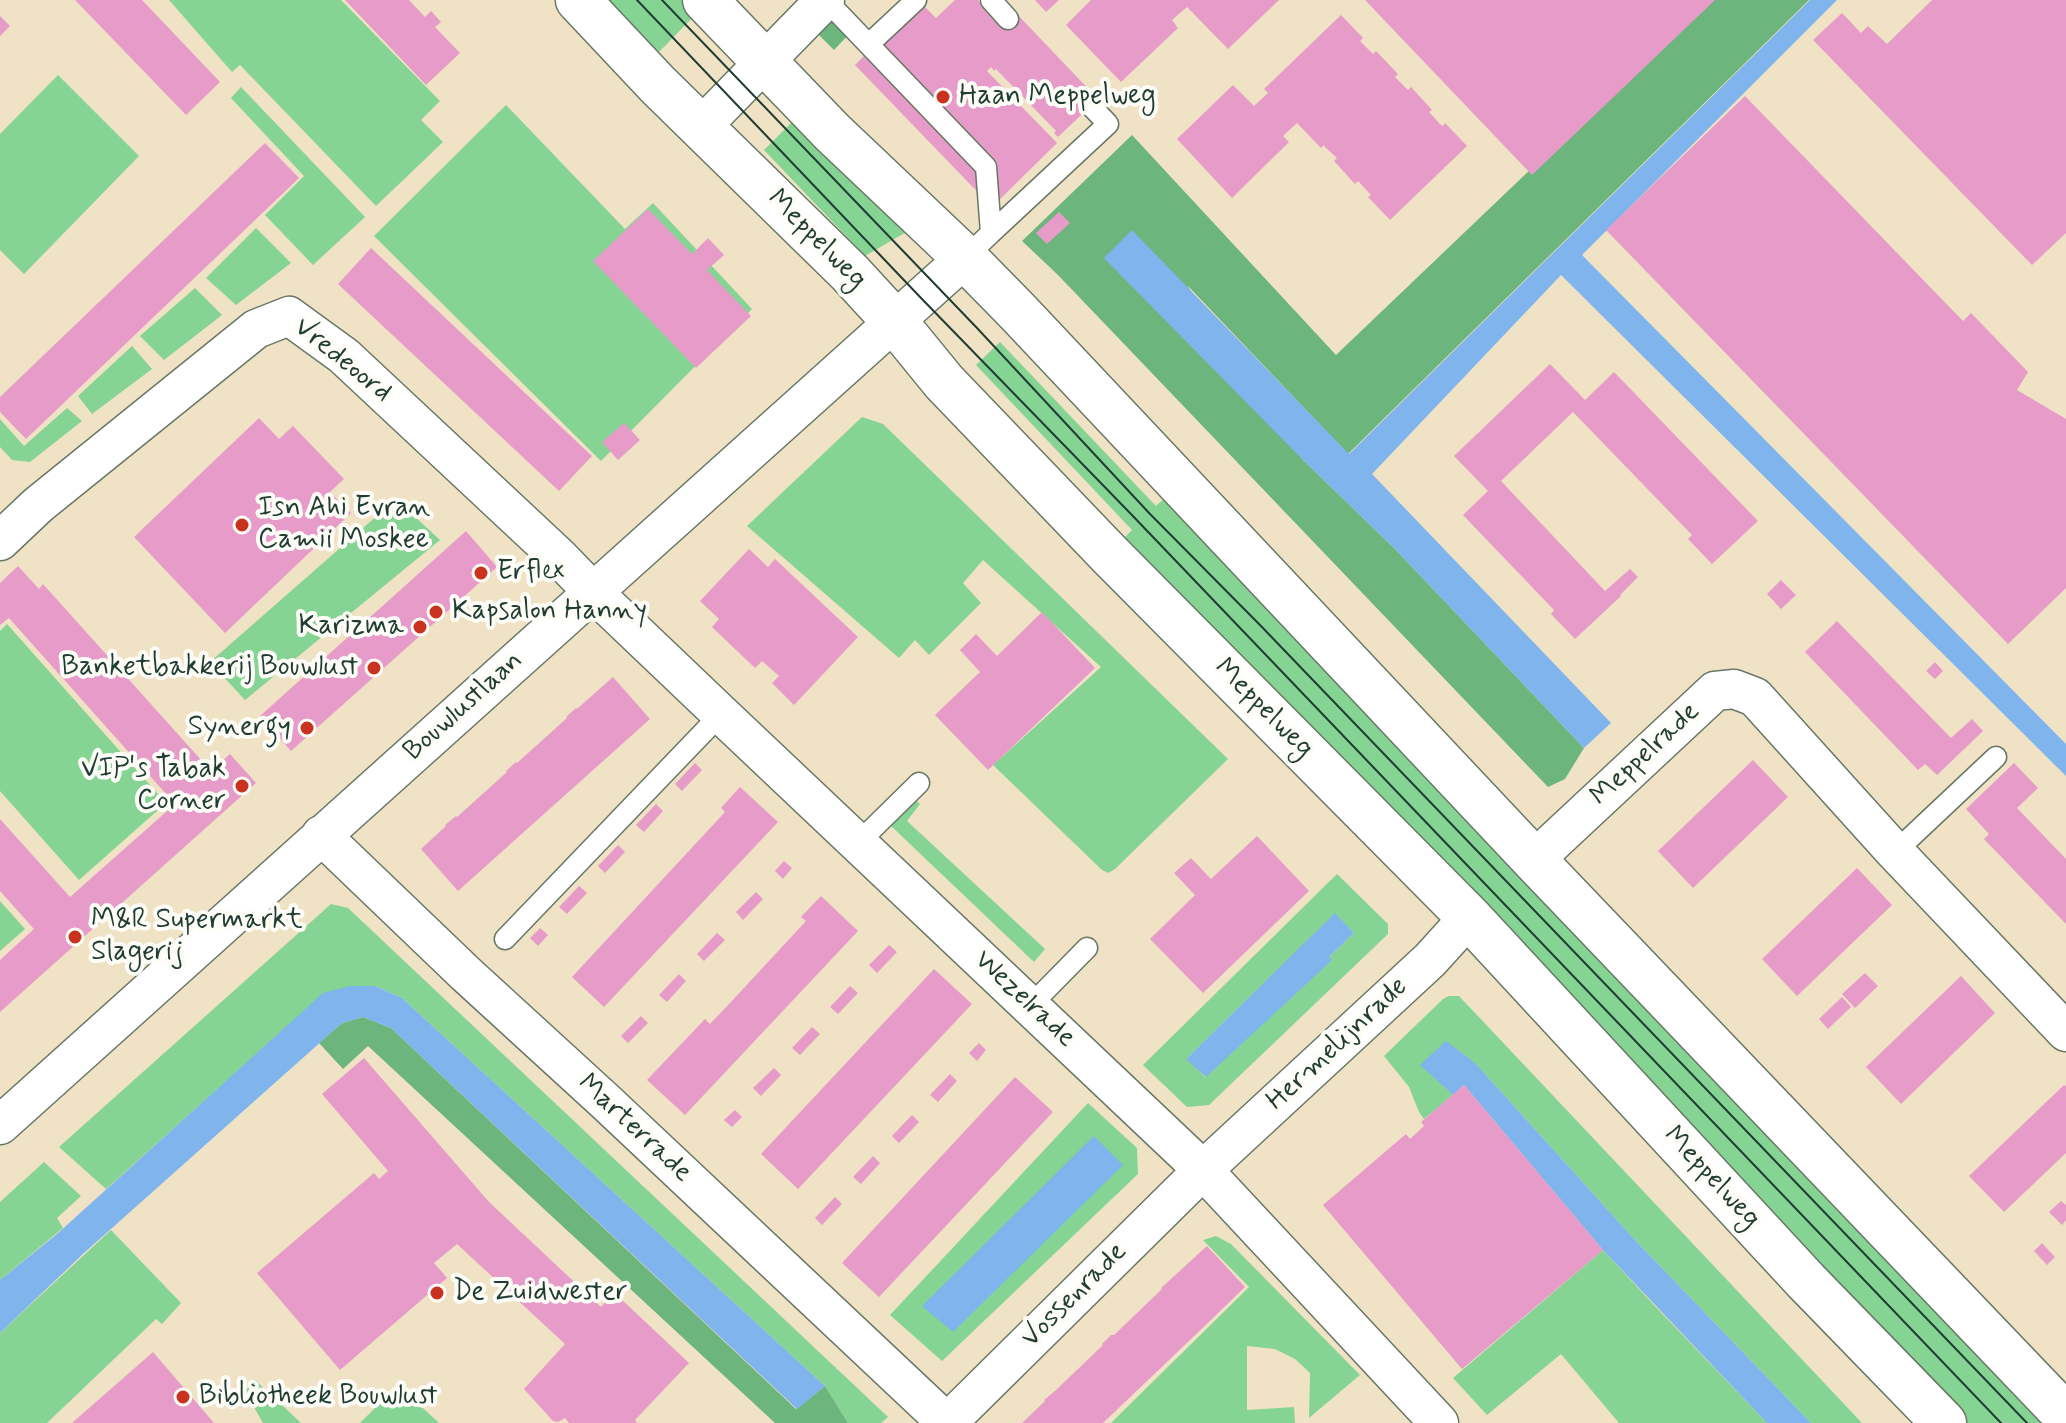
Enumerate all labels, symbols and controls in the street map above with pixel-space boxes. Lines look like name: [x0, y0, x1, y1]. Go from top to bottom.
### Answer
place label: Haan Meppelweg: [959, 80, 1156, 114]
marker: Haan Meppelweg: [934, 88, 952, 106]
street label: Meppelweg: [759, 183, 873, 297]
street label: Vredeoord: [286, 311, 398, 411]
place label: Isn Ahi Evran Camii Moskee: [258, 492, 430, 558]
marker: Isn Ahi Evran Camii Moskee: [233, 516, 251, 534]
place label: Erflex: [497, 556, 565, 590]
marker: Erflex: [472, 564, 490, 582]
place label: Kapsalon Hanny: [452, 595, 647, 629]
marker: Kapsalon Hanny: [427, 603, 445, 621]
place label: Karizma: [298, 610, 404, 644]
marker: Karizma: [411, 618, 429, 636]
street label: Bouwlustlaan: [398, 645, 530, 769]
place label: Banketbakkerij Bouwlust: [61, 651, 358, 685]
street label: Meppelweg: [1206, 652, 1320, 766]
marker: Banketbakkerij Bouwlust: [365, 659, 383, 677]
street label: Meppelrade: [1584, 696, 1708, 814]
place label: Synergy: [188, 711, 291, 745]
marker: Synergy: [298, 719, 316, 737]
place label: VIP's Tabak Corner: [81, 753, 226, 819]
marker: VIP's Tabak Corner: [233, 777, 251, 795]
place label: M&R Supermarkt Slagerij: [91, 904, 303, 970]
marker: M&R Supermarkt Slagerij: [66, 928, 84, 946]
street label: Wezelrade: [966, 944, 1082, 1056]
street label: Hermelijnrade: [1261, 971, 1415, 1119]
street label: Marterrade: [570, 1068, 698, 1190]
street label: Meppelweg: [1655, 1120, 1767, 1236]
street label: Vossenrade: [1015, 1236, 1135, 1356]
place label: De Zuidwester: [453, 1276, 628, 1310]
marker: De Zuidwester: [428, 1284, 446, 1302]
place label: Bibliotheek Bouwlust: [199, 1380, 438, 1414]
marker: Bibliotheek Bouwlust: [174, 1388, 192, 1406]

